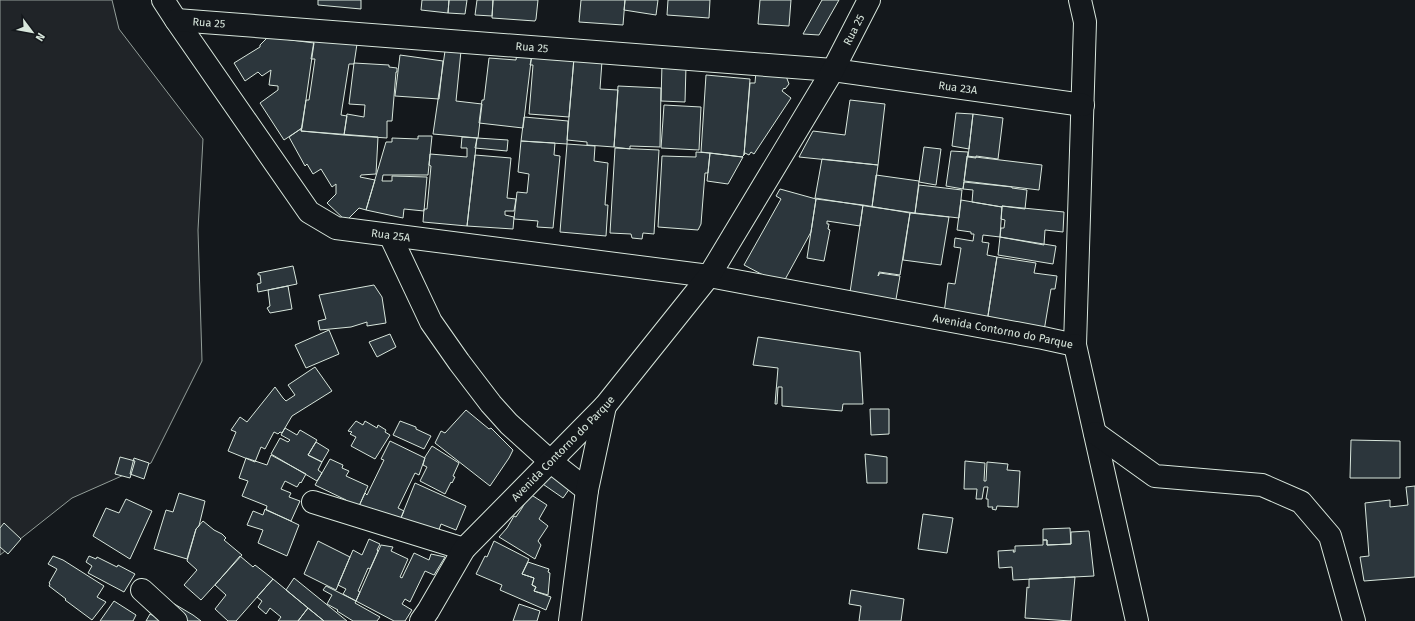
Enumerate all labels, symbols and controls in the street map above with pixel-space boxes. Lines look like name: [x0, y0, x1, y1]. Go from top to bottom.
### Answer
north arrow: [12, 12, 52, 52]
street label: Rua 25: [840, 12, 867, 47]
street label: Rua 25: [192, 15, 226, 30]
text: N: [33, 30, 48, 44]
street label: Rua 25: [515, 39, 549, 55]
street label: Rua 23A: [938, 78, 979, 97]
street label: Rua 25A: [370, 226, 412, 244]
street label: Avenida Contorno do Parque: [932, 311, 1074, 351]
street label: Avenida Contorno do Parque: [508, 393, 617, 504]

